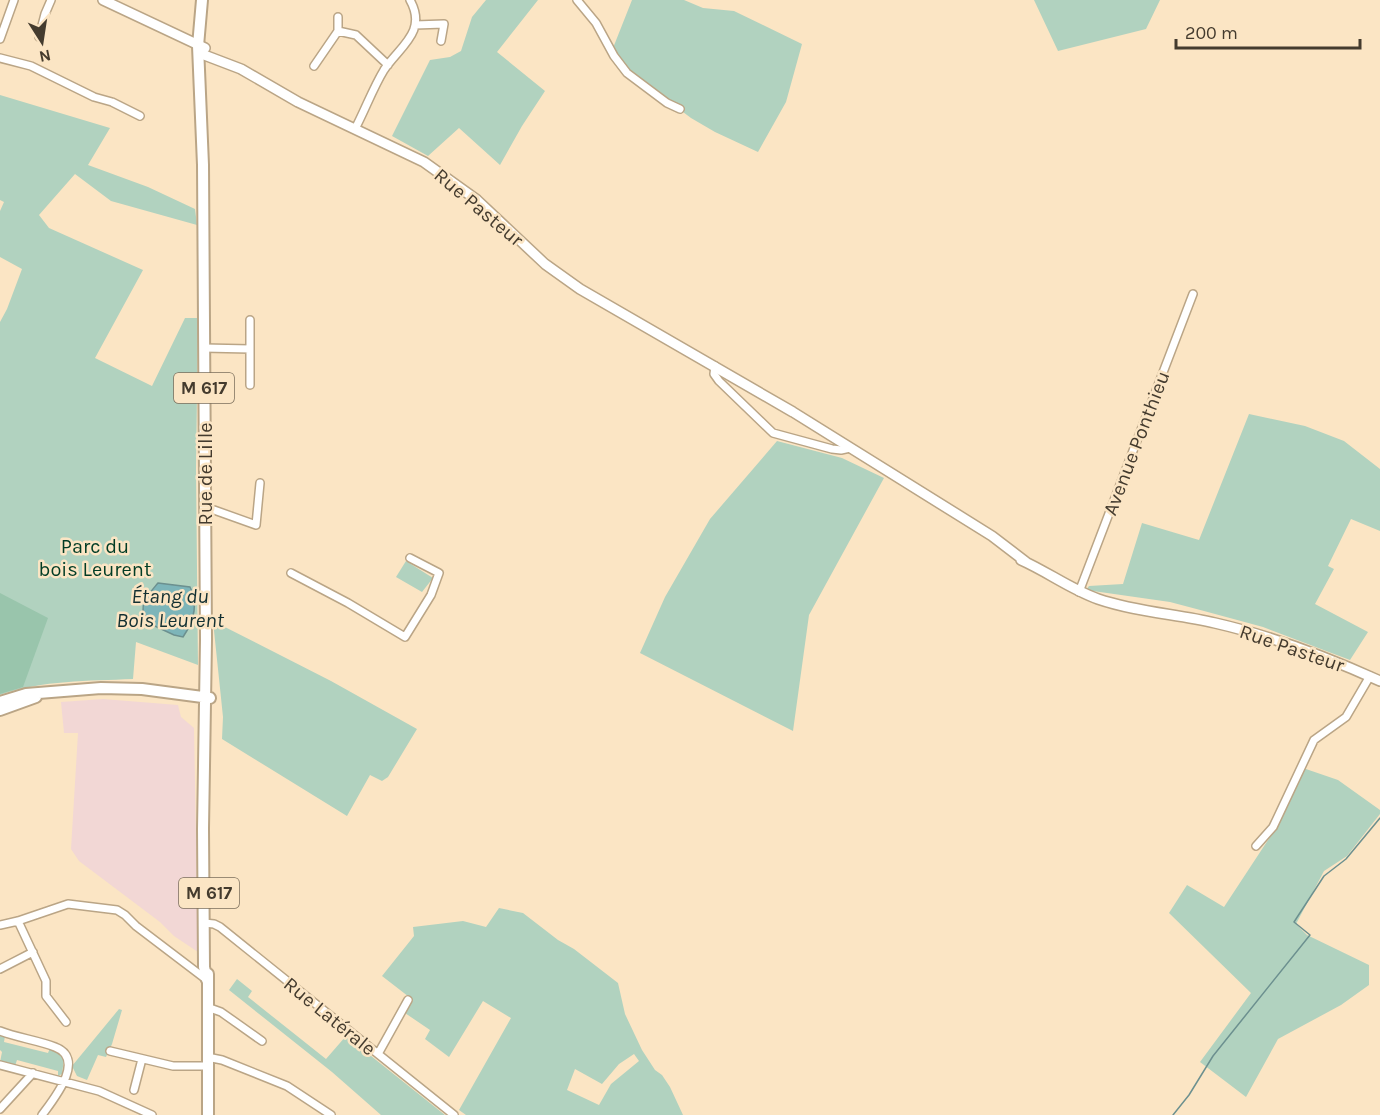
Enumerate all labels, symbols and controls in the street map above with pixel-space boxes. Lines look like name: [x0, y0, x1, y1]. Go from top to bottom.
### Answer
north arrow: [12, 12, 72, 72]
scale bar: [1176, 12, 1360, 50]
text: 200 m: [1185, 22, 1238, 44]
text: N: [37, 46, 53, 67]
street label: Rue Pasteur: [429, 164, 528, 252]
street label: Avenue Ponthieu: [1098, 368, 1175, 519]
road number: M 617: [174, 373, 234, 403]
street label: Rue de Lille: [194, 422, 217, 526]
park label: Parc du bois Leurent: [39, 535, 152, 581]
water label: Étang du Bois Leurent: [116, 584, 225, 632]
street label: Rue Pasteur: [1237, 620, 1348, 677]
road number: M 617: [179, 878, 239, 908]
street label: Rue Latérale: [279, 972, 380, 1060]

